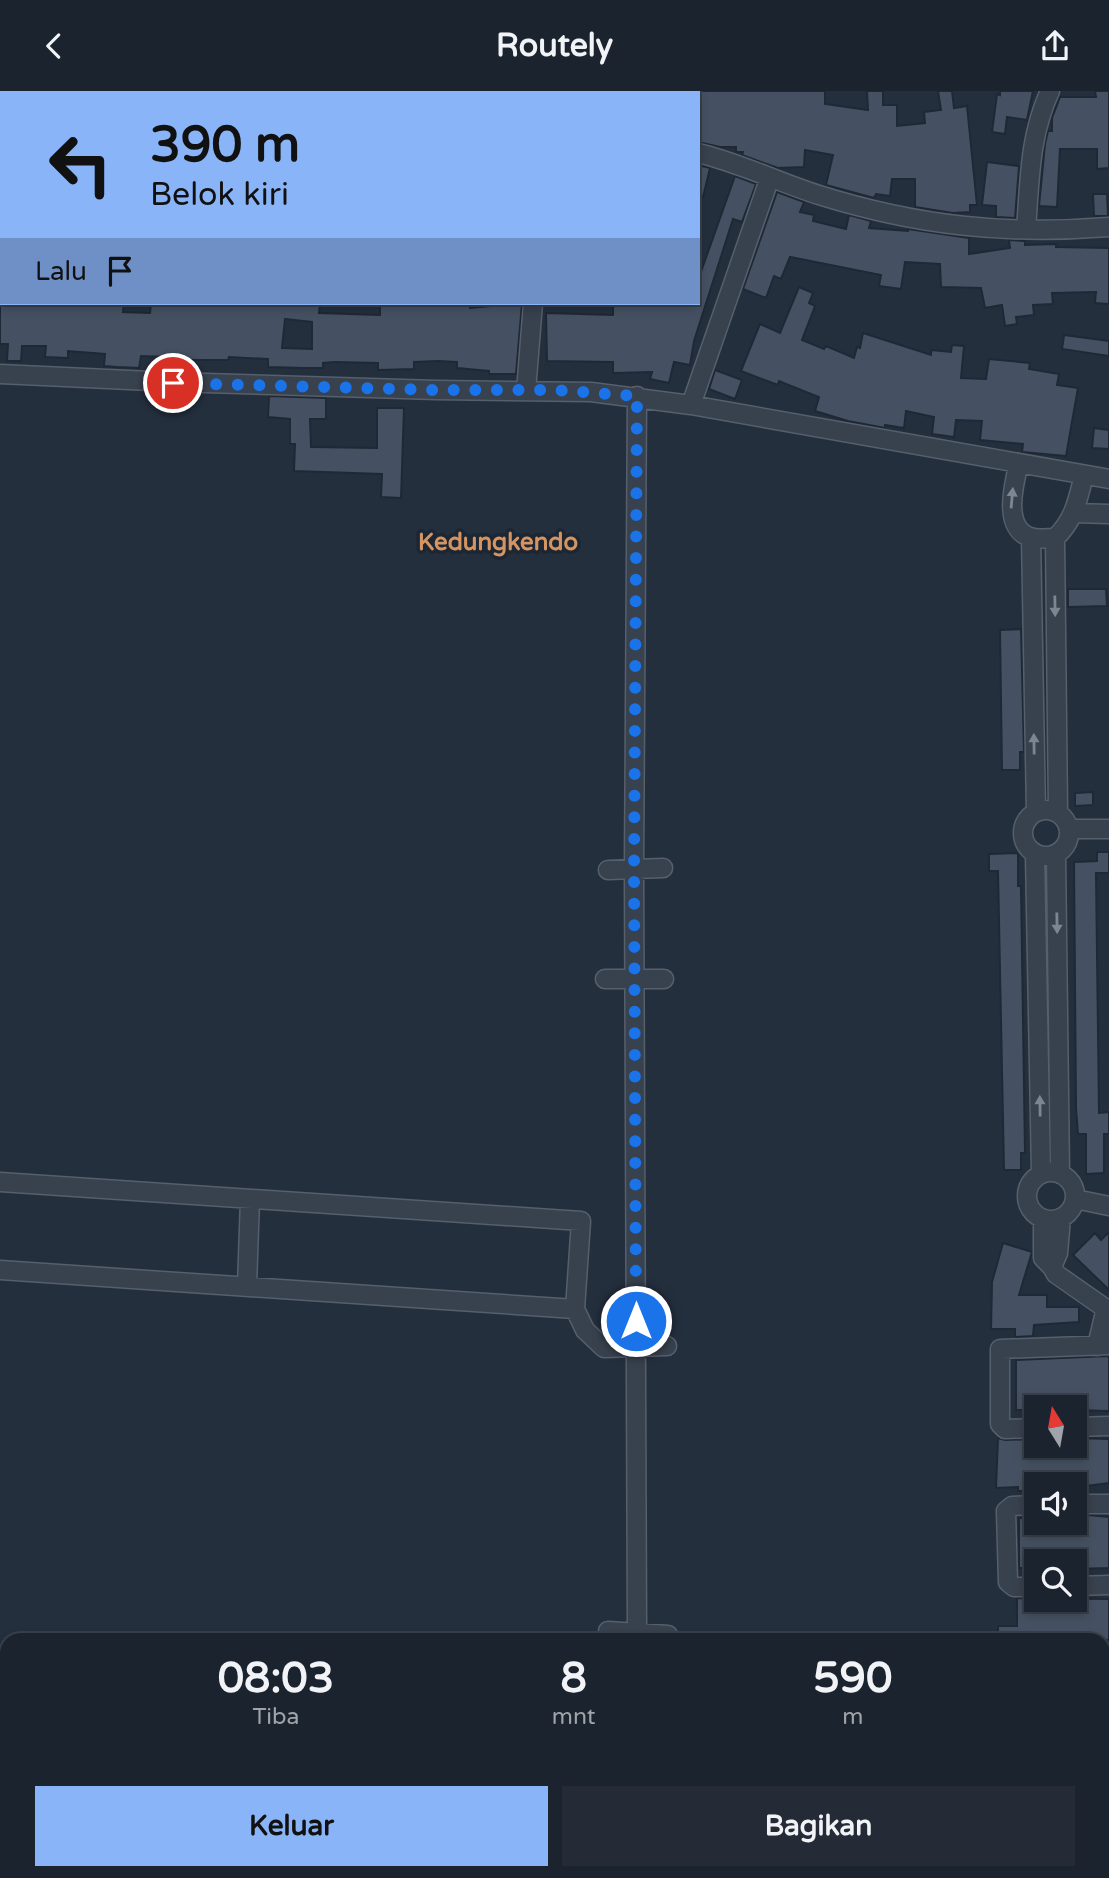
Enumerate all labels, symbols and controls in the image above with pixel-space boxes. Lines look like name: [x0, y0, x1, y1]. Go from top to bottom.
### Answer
icon: back: [35, 27, 73, 65]
text: Routely: [496, 27, 613, 65]
icon: share: [1036, 27, 1074, 65]
text: 390 m: [150, 116, 300, 175]
icon: left: [35, 119, 126, 210]
text: Belok kiri: [150, 176, 289, 214]
icon: arrive: [101, 252, 139, 290]
text: Lalu: [35, 256, 87, 287]
pin: [143, 353, 203, 413]
icon: arrive: [154, 364, 192, 402]
one-way arrow: [1007, 487, 1018, 509]
district label: Kedungkendo: [418, 528, 578, 557]
one-way arrow: [1049, 595, 1061, 617]
one-way arrow: [1029, 732, 1040, 754]
one-way arrow: [1051, 913, 1062, 935]
one-way arrow: [1034, 1095, 1045, 1117]
position arrow: [599, 1284, 673, 1358]
north arrow: [1024, 1395, 1087, 1458]
map controls: [1024, 1395, 1087, 1612]
button: sound: [1024, 1472, 1087, 1535]
button: search: [1024, 1549, 1087, 1612]
text: 08:03: [218, 1653, 334, 1704]
text: 8: [560, 1653, 587, 1704]
text: 590: [813, 1653, 892, 1704]
text: Tiba: [252, 1703, 299, 1731]
text: mnt: [552, 1703, 595, 1731]
text: m: [842, 1703, 863, 1731]
button: Keluar: [35, 1786, 548, 1866]
button: Bagikan: [562, 1786, 1075, 1866]

